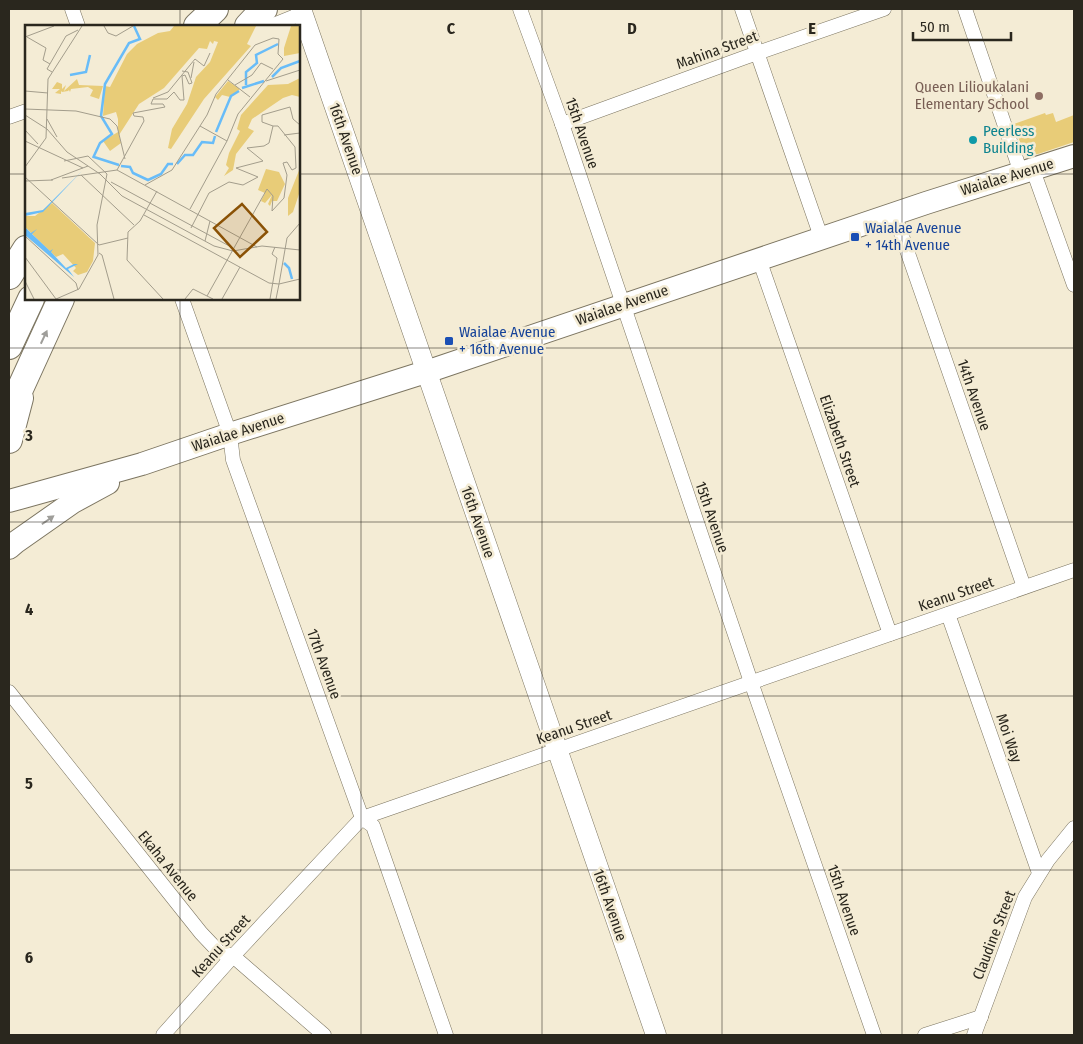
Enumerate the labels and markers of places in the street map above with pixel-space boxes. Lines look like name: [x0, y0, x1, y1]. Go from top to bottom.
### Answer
place label: Queen Lilioukalani Elementary School: [915, 78, 1029, 113]
marker: Queen Lilioukalani Elementary School: [1033, 90, 1045, 102]
place label: Peerless Building: [983, 122, 1034, 157]
marker: Peerless Building: [967, 134, 979, 146]
place label: Waialae Avenue + 14th Avenue: [865, 219, 961, 254]
marker: Waialae Avenue + 14th Avenue: [849, 231, 861, 243]
place label: Waialae Avenue + 16th Avenue: [459, 323, 555, 358]
marker: Waialae Avenue + 16th Avenue: [443, 335, 455, 347]

